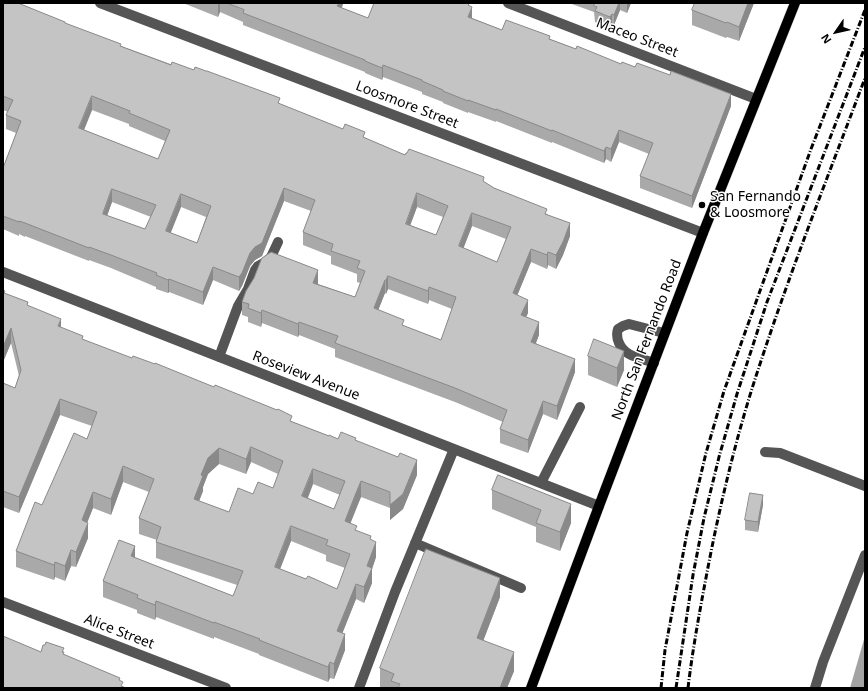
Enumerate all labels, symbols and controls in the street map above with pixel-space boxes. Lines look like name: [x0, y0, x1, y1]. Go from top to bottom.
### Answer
north arrow: [816, 12, 856, 52]
street label: Maceo Street: [594, 15, 680, 61]
text: N: [817, 31, 834, 47]
street label: Loosmore Street: [353, 78, 461, 132]
place label: San Fernando & Loosmore: [710, 189, 801, 222]
marker: San Fernando & Loosmore: [697, 200, 707, 210]
street label: North San Fernando Road: [609, 257, 685, 423]
street label: Roseview Avenue: [250, 348, 362, 404]
street label: Alice Street: [82, 611, 156, 653]

